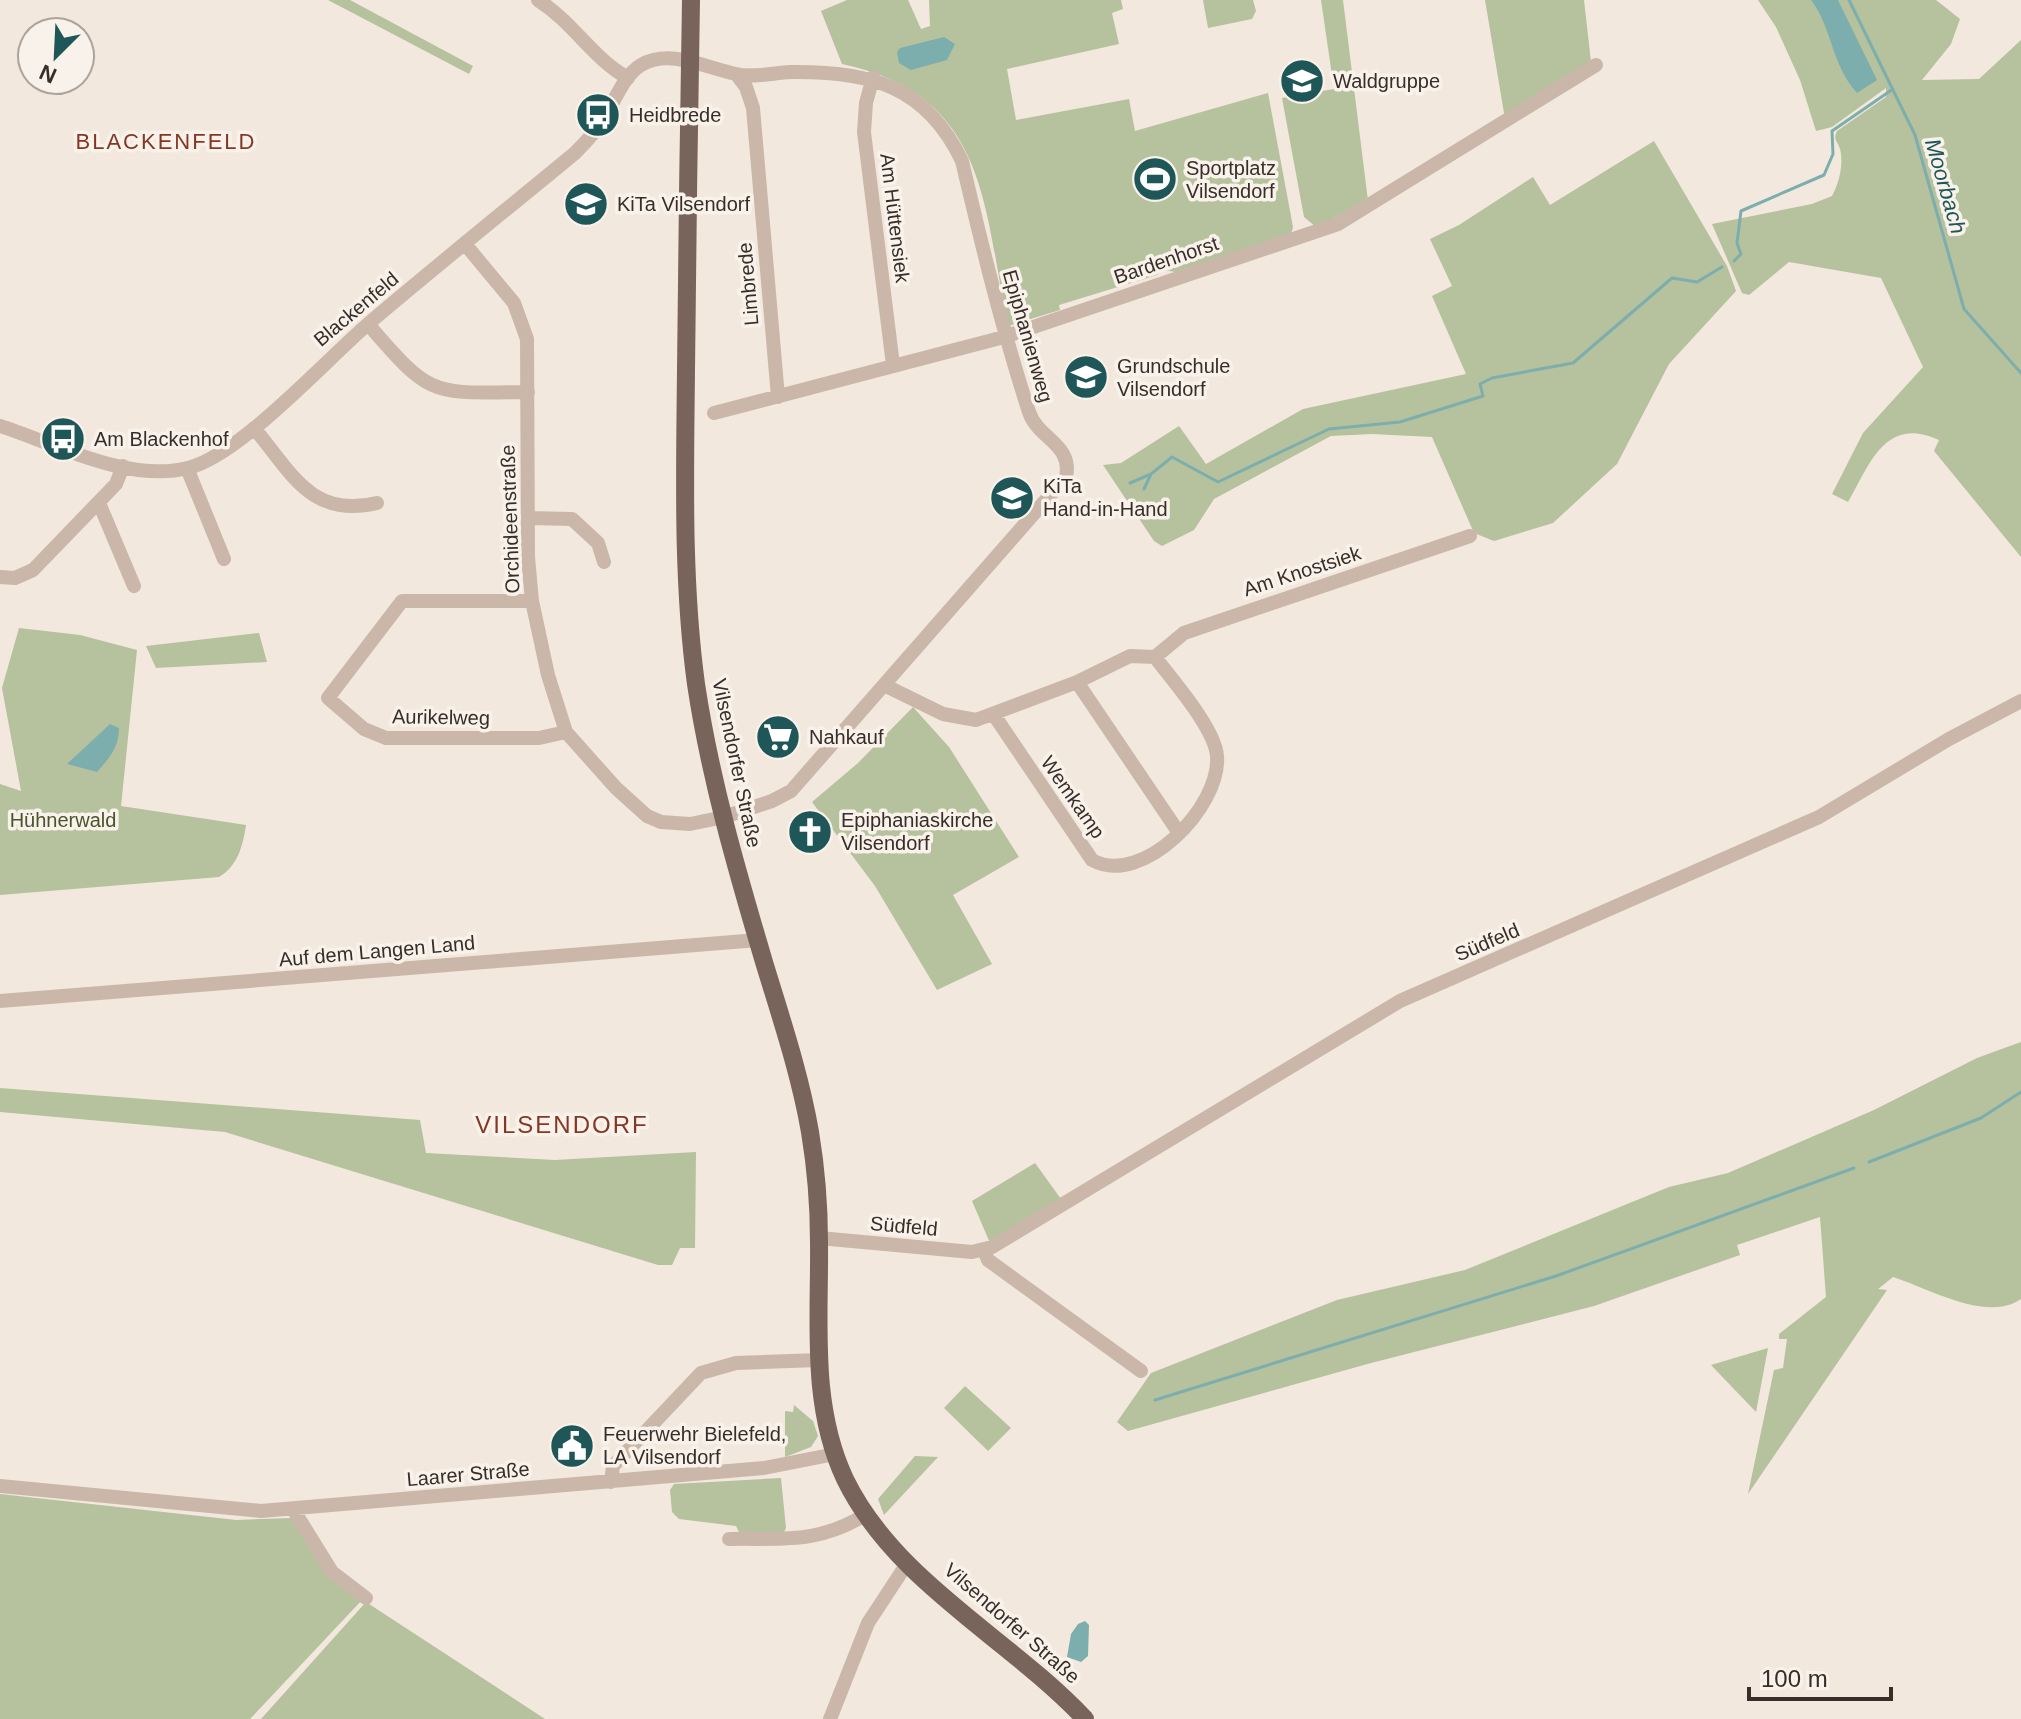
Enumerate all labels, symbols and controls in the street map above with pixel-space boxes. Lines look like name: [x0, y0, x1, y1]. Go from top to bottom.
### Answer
north arrow: [16, 16, 96, 96]
school or university icon: Waldgruppe: [1278, 57, 1326, 105]
text: N: [36, 59, 60, 88]
place label: Waldgruppe: [1333, 70, 1440, 92]
bus stop icon: Heidbrede: [574, 91, 622, 139]
place label: Heidbrede: [629, 104, 721, 126]
district label: BLACKENFELD: [76, 129, 256, 154]
water label: Moorbach: [1920, 136, 1971, 237]
street label: Am Hüttensiek: [876, 152, 914, 285]
sports icon: Sportplatz Vilsendorf: [1131, 155, 1179, 203]
place label: Sportplatz Vilsendorf: [1186, 157, 1276, 202]
school or university icon: KiTa Vilsendorf: [562, 180, 610, 228]
place label: KiTa Vilsendorf: [617, 193, 750, 215]
street label: Bardenhorst: [1111, 232, 1222, 288]
street label: Limbrede: [733, 242, 763, 326]
street label: Blackenfeld: [309, 267, 403, 351]
street label: Epiphanienweg: [999, 267, 1057, 405]
school or university icon: Grundschule Vilsendorf: [1062, 353, 1110, 401]
place label: Grundschule Vilsendorf: [1117, 355, 1230, 400]
bus stop icon: Am Blackenhof: [39, 415, 87, 463]
place label: Am Blackenhof: [94, 428, 229, 450]
street label: Orchideenstraße: [496, 444, 524, 594]
school or university icon: KiTa Hand-in-Hand: [988, 474, 1036, 522]
place label: KiTa Hand-in-Hand: [1043, 475, 1168, 520]
street label: Am Knostsiek: [1240, 541, 1364, 600]
street label: Vilsendorfer Straße: [708, 677, 766, 849]
street label: Aurikelweg: [392, 705, 490, 729]
supermarket icon: Nahkauf: [754, 713, 802, 761]
place label: Nahkauf: [809, 726, 884, 748]
street label: Wemkamp: [1037, 752, 1109, 842]
church icon: Epiphaniaskirche Vilsendorf: [786, 808, 834, 856]
park label: Hühnerwald: [10, 809, 116, 831]
place label: Epiphaniaskirche Vilsendorf: [841, 809, 993, 854]
street label: Südfeld: [1451, 919, 1523, 965]
street label: Auf dem Langen Land: [278, 931, 476, 971]
district label: VILSENDORF: [475, 1111, 649, 1138]
street label: Südfeld: [869, 1212, 939, 1240]
public building icon: Feuerwehr Bielefeld, LA Vilsendorf: [548, 1422, 596, 1470]
place label: Feuerwehr Bielefeld, LA Vilsendorf: [603, 1423, 786, 1468]
street label: Laarer Straße: [406, 1458, 530, 1490]
street label: Vilsendorfer Straße: [940, 1558, 1084, 1688]
scale bar: [1749, 1651, 1891, 1701]
text: 100 m: [1761, 1665, 1828, 1692]

